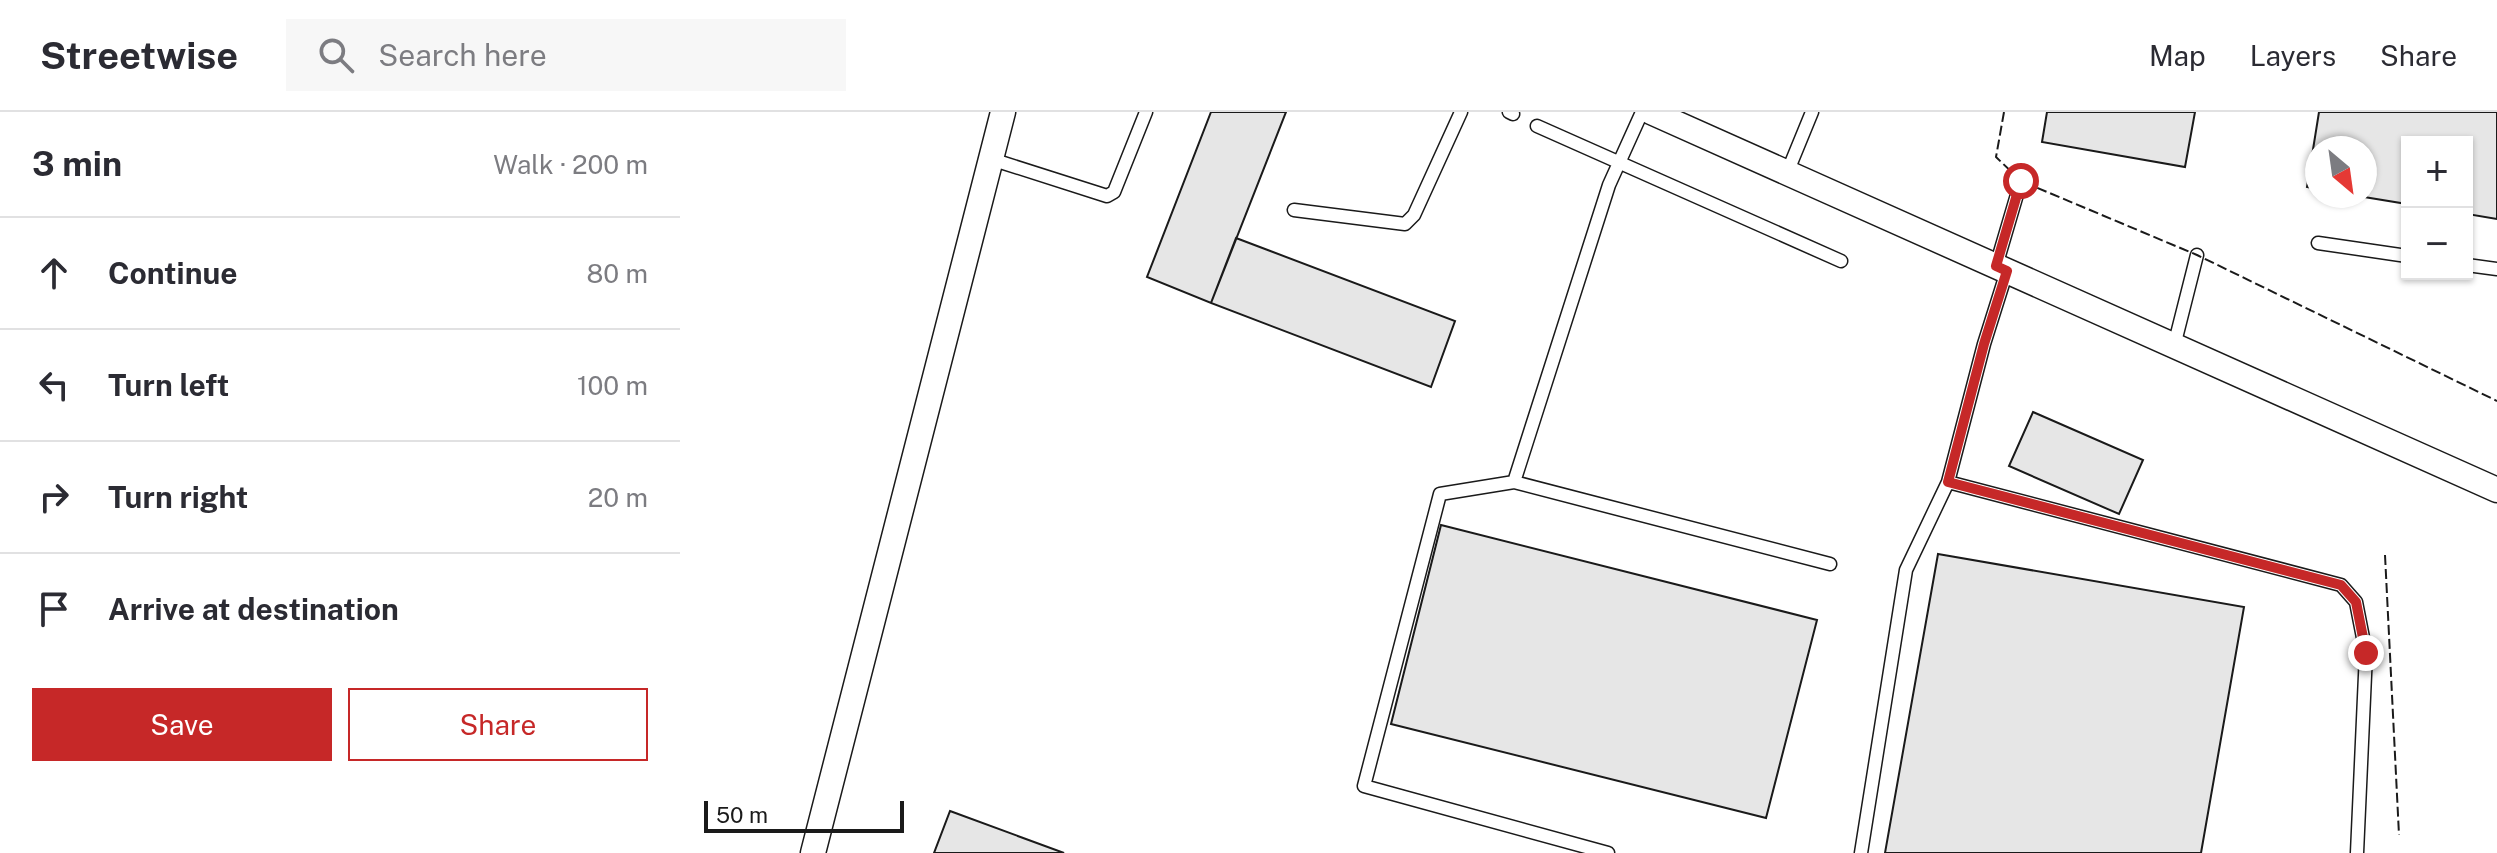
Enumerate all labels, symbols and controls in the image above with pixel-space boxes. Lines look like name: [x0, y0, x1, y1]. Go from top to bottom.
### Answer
search box: [286, 19, 846, 91]
text: Streetwise: [40, 33, 238, 78]
icon: search: [314, 33, 358, 77]
text: Search here: [378, 37, 547, 73]
text: Map: [2149, 39, 2206, 72]
text: Layers: [2250, 39, 2336, 72]
text: Share: [2380, 39, 2457, 72]
north arrow: [2305, 136, 2377, 208]
map controls: [2401, 136, 2473, 280]
button: +: [2401, 136, 2473, 208]
text: 3 min: [32, 144, 122, 184]
text: Walk · 200 m: [493, 149, 648, 180]
route start: [2003, 163, 2039, 199]
button: −: [2401, 208, 2473, 280]
icon: ahead: [32, 251, 76, 295]
text: Continue: [108, 255, 238, 291]
text: 80 m: [587, 258, 648, 289]
icon: left: [32, 363, 76, 407]
text: Turn left: [108, 367, 229, 403]
text: 100 m: [577, 370, 648, 401]
icon: right: [32, 475, 76, 519]
text: Turn right: [108, 479, 248, 515]
text: 20 m: [588, 482, 648, 513]
icon: arrive: [32, 587, 76, 631]
text: Arrive at destination: [108, 591, 399, 627]
route end: [2348, 635, 2384, 671]
button: Save: [32, 688, 332, 761]
button: Share: [348, 688, 648, 761]
scale bar: [704, 797, 904, 833]
text: 50 m: [716, 802, 768, 828]

